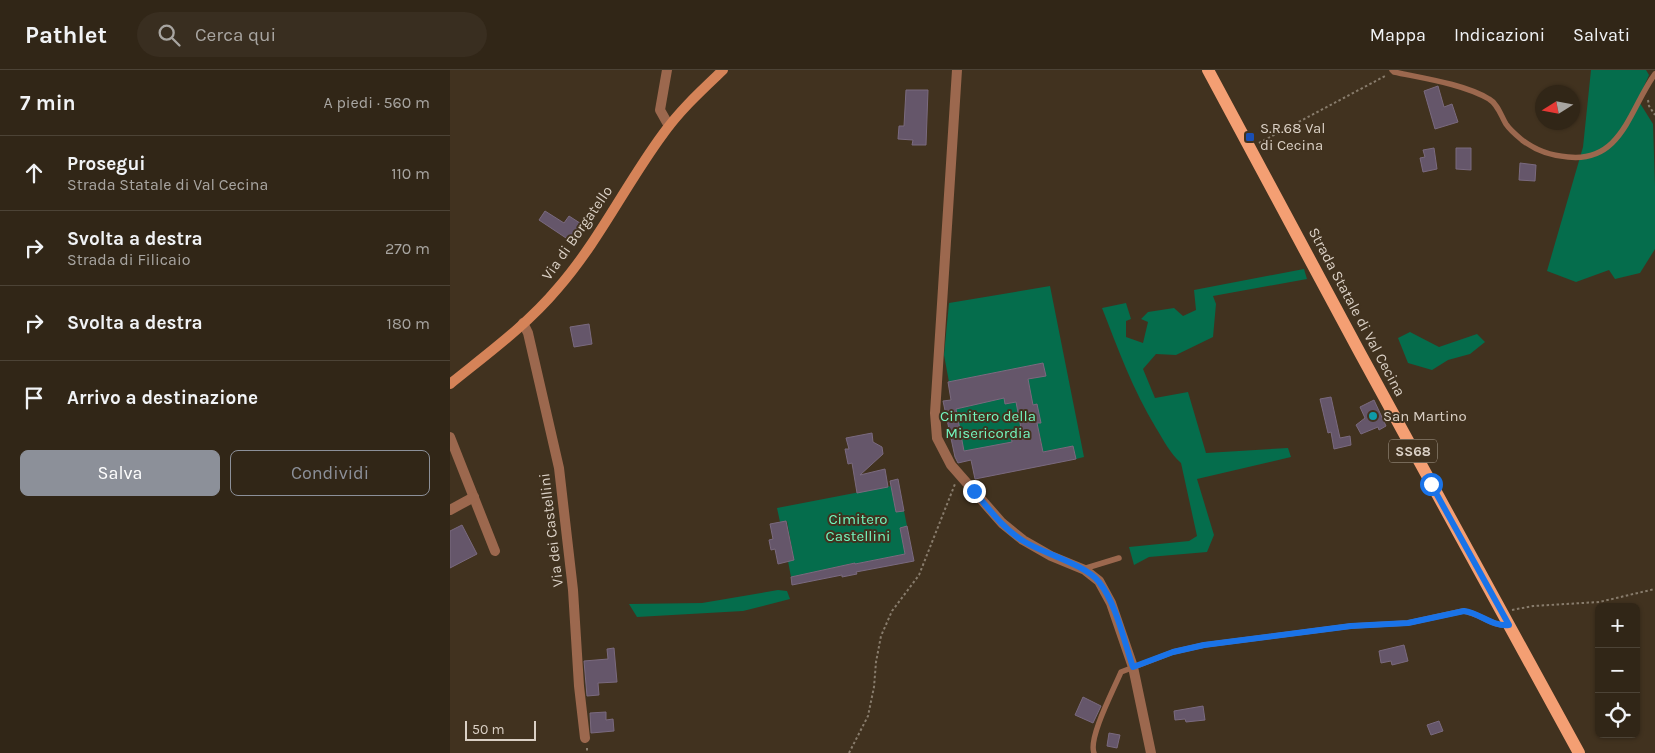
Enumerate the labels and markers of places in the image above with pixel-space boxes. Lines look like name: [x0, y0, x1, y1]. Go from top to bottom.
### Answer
place label: S.R.68 Val di Cecina: [1260, 119, 1325, 154]
marker: S.R.68 Val di Cecina: [1244, 131, 1256, 143]
place label: San Martino: [1383, 407, 1467, 425]
marker: San Martino: [1367, 410, 1379, 422]

